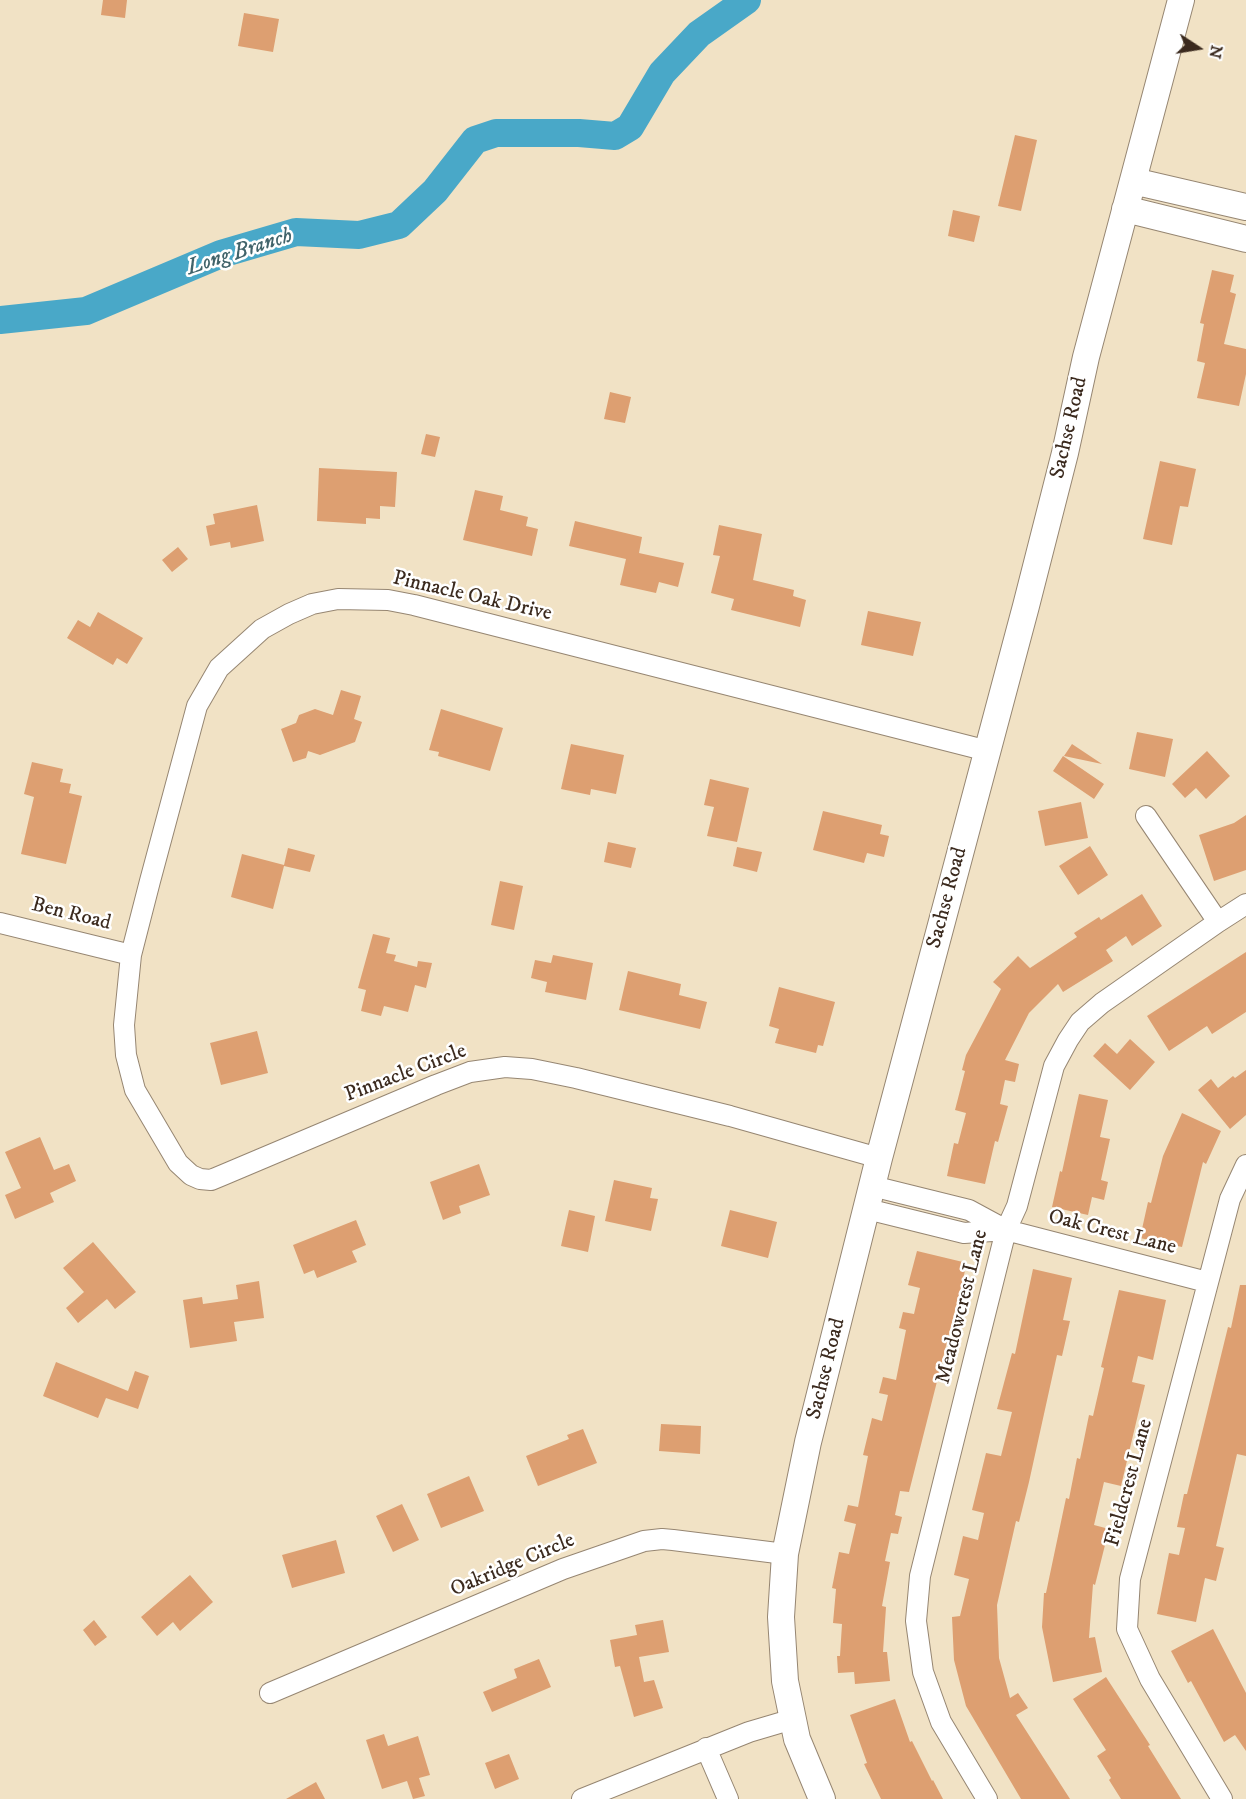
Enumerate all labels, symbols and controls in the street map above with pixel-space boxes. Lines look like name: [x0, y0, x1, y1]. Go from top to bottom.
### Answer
north arrow: [1168, 18, 1228, 78]
text: N: [1204, 43, 1227, 60]
water label: Long Branch: [184, 224, 296, 282]
street label: Sachse Road: [1046, 375, 1094, 481]
street label: Pinnacle Oak Drive: [390, 566, 554, 628]
street label: Sachse Road: [922, 845, 974, 951]
street label: Ben Road: [29, 893, 113, 937]
street label: Pinnacle Circle: [342, 1039, 470, 1109]
street label: Oak Crest Lane: [1045, 1205, 1179, 1261]
street label: Meadowcrest Lane: [932, 1227, 994, 1387]
street label: Sachse Road: [802, 1316, 852, 1422]
street label: Fieldcrest Lane: [1101, 1416, 1159, 1550]
street label: Oakridge Circle: [447, 1529, 579, 1603]

